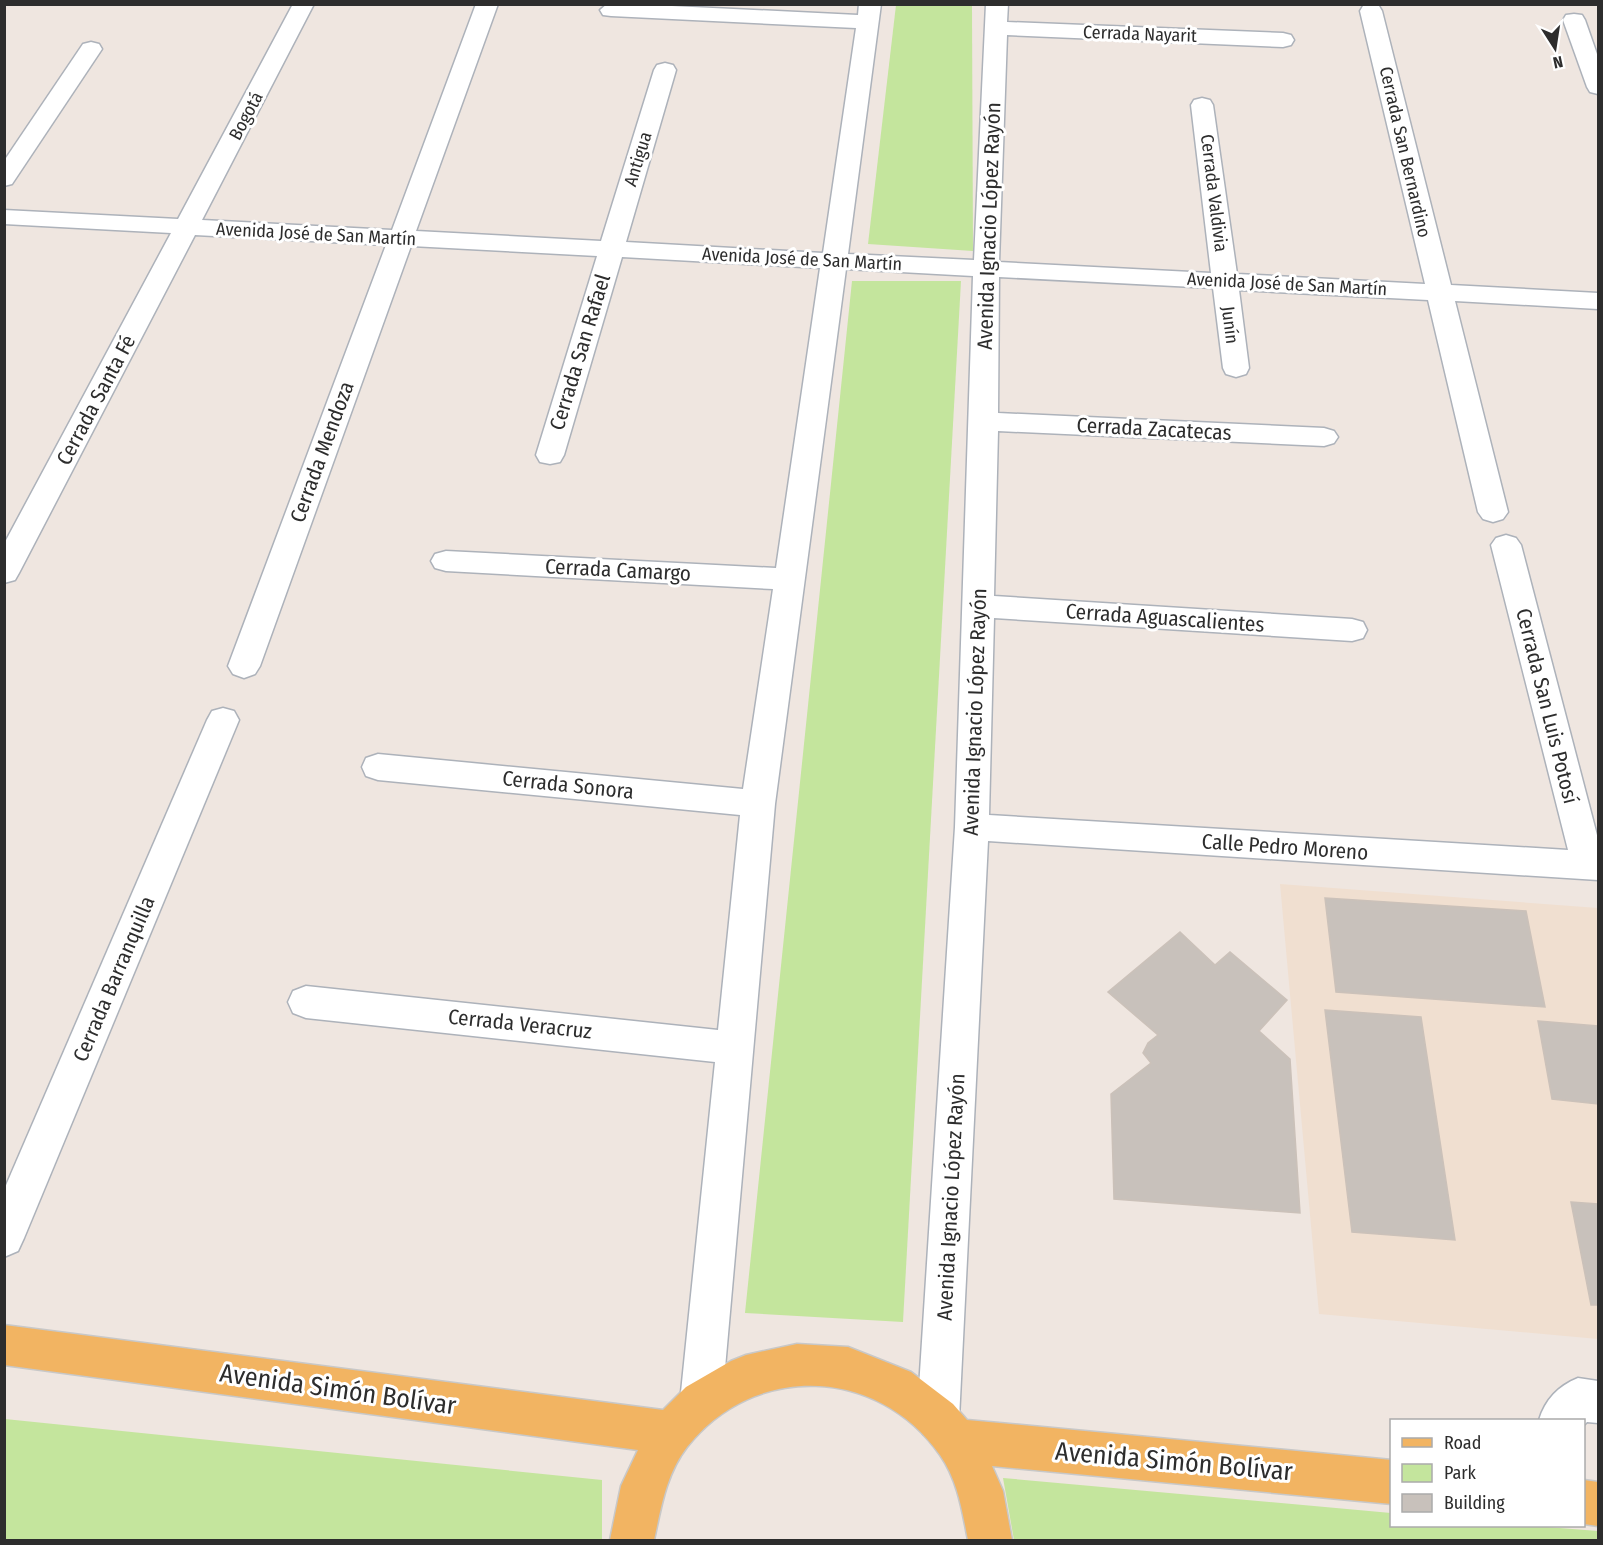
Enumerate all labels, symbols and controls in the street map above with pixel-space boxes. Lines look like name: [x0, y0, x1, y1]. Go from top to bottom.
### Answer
north arrow: [1525, 18, 1585, 78]
street label: Cerrada Nayarit: [1083, 21, 1197, 47]
text: N: [1551, 52, 1565, 72]
street label: Cerrada San Bernardino: [1375, 64, 1435, 240]
street label: Bogotá: [224, 88, 268, 144]
street label: Avenida Ignacio López Rayón: [972, 102, 1006, 350]
street label: Antigua: [619, 129, 657, 189]
street label: Cerrada Valdivia: [1196, 133, 1232, 253]
street label: Avenida José de San Martín: [215, 218, 417, 250]
street label: Avenida José de San Martín: [701, 243, 903, 275]
street label: Avenida José de San Martín: [1186, 268, 1388, 300]
street label: Cerrada San Rafael: [544, 270, 616, 433]
street label: Junín: [1217, 305, 1243, 345]
street label: Cerrada Santa Fé: [51, 330, 141, 470]
street label: Cerrada Mendoza: [284, 378, 360, 526]
street label: Cerrada Zacatecas: [1076, 412, 1232, 446]
street label: Cerrada Camargo: [544, 553, 692, 587]
street label: Avenida Ignacio López Rayón: [958, 588, 992, 836]
street label: Cerrada Aguascalientes: [1065, 598, 1265, 638]
street label: Cerrada San Luis Potosí: [1510, 606, 1584, 806]
street label: Cerrada Sonora: [501, 765, 635, 805]
street label: Calle Pedro Moreno: [1201, 828, 1369, 866]
street label: Cerrada Barranquilla: [67, 892, 161, 1066]
street label: Cerrada Veracruz: [447, 1004, 593, 1044]
street label: Avenida Ignacio López Rayón: [932, 1073, 970, 1321]
street label: Avenida Simón Bolívar: [218, 1358, 458, 1421]
legend: [1390, 1419, 1585, 1527]
text: Road: [1444, 1432, 1481, 1454]
street label: Avenida Simón Bolívar: [1054, 1436, 1294, 1487]
text: Park: [1444, 1462, 1477, 1484]
text: Building: [1444, 1492, 1505, 1514]

